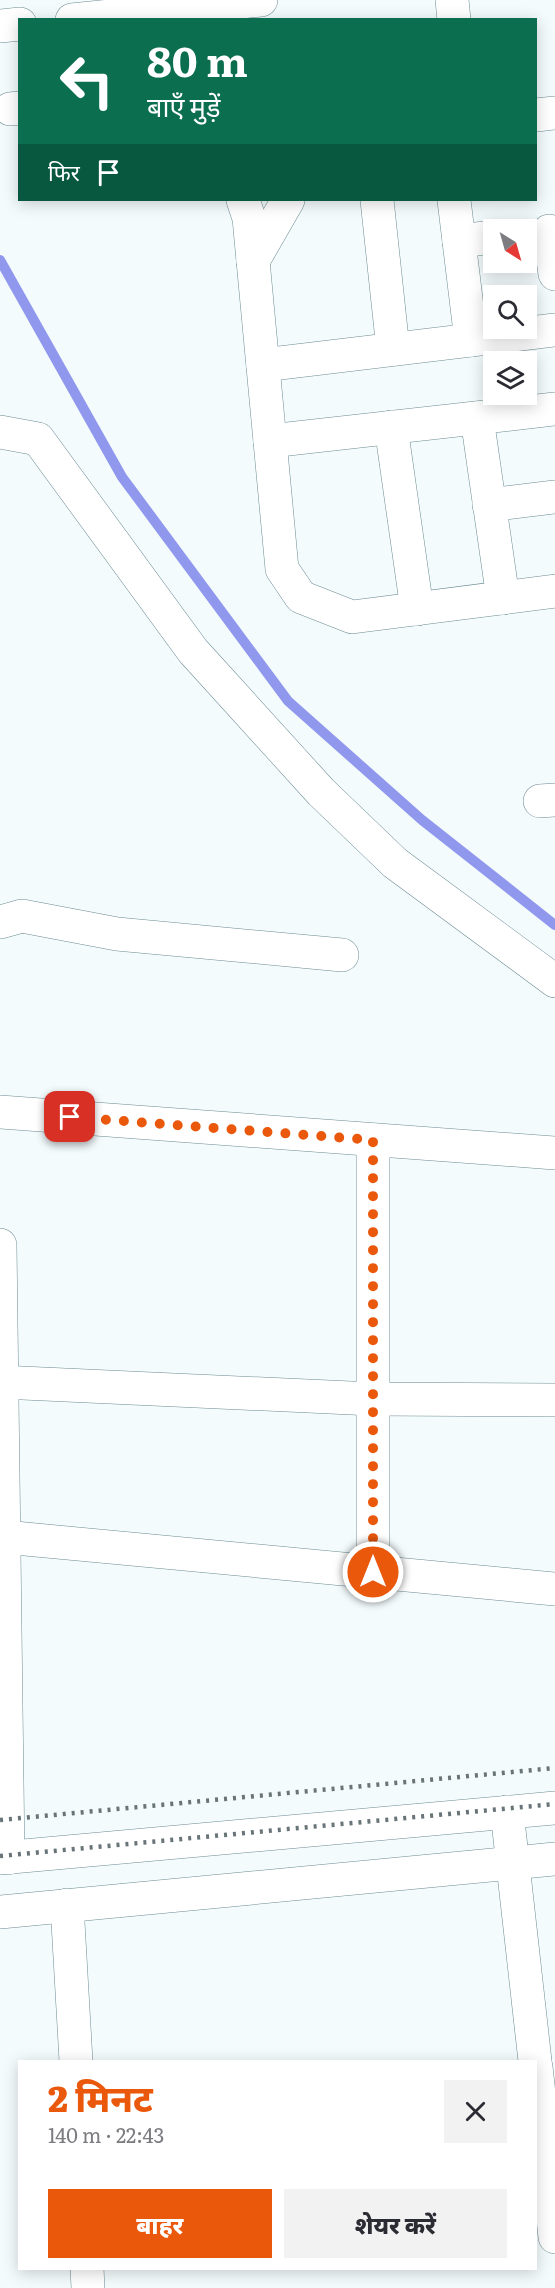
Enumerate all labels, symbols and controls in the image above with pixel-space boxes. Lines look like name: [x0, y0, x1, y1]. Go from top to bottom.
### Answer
text: 80 m: [147, 28, 248, 90]
icon: left: [48, 42, 126, 120]
text: बाएँ मुड़ें: [147, 85, 220, 125]
text: फिर: [48, 155, 80, 188]
icon: arrive: [92, 156, 125, 189]
north arrow: [483, 219, 537, 273]
map controls: [483, 219, 537, 405]
button: search: [483, 285, 537, 339]
button: layers: [483, 351, 537, 405]
pin: [44, 1091, 95, 1142]
icon: arrive: [53, 1100, 86, 1133]
position arrow: [341, 1540, 405, 1604]
text: 2 मिनट: [48, 2070, 153, 2123]
button: close: [444, 2080, 507, 2143]
text: 140 m · 22:43: [48, 2119, 164, 2149]
button: बाहर: [48, 2189, 272, 2258]
button: शेयर करें: [284, 2189, 507, 2258]

